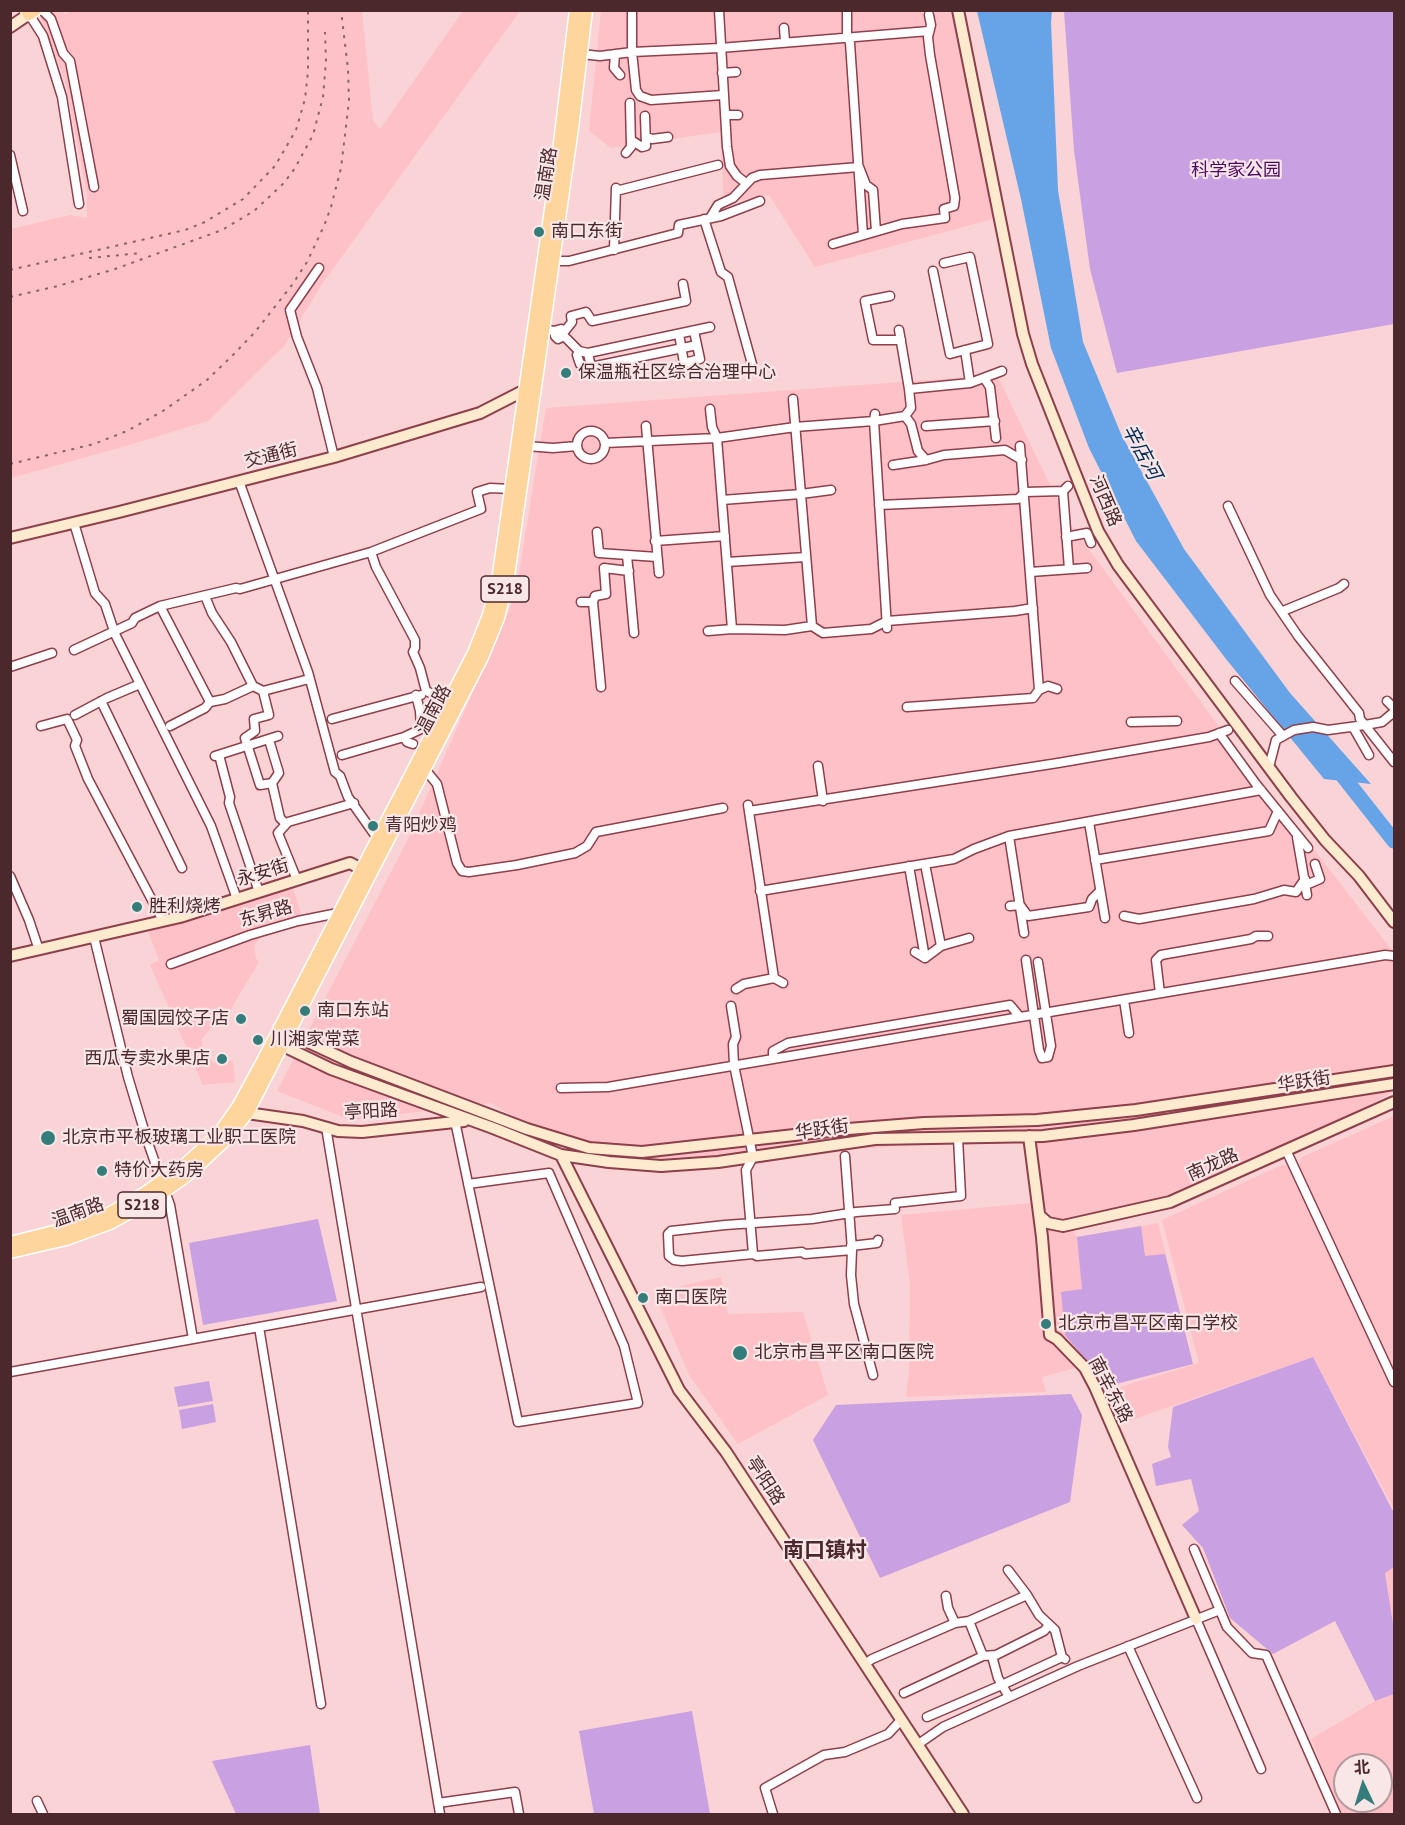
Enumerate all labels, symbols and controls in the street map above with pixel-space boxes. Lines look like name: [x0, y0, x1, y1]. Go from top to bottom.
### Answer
street label: 温南路: [532, 146, 562, 202]
park label: 科学家公园: [1191, 160, 1281, 182]
place label: 南口东街: [551, 221, 623, 243]
marker: 南口东街: [532, 225, 546, 239]
place label: 保温瓶社区综合治理中心: [578, 362, 776, 384]
marker: 保温瓶社区综合治理中心: [559, 366, 573, 380]
water label: 辛店河: [1116, 420, 1166, 484]
street label: 交通街: [242, 439, 300, 473]
street label: 河西路: [1085, 472, 1125, 530]
road number: S218: [481, 576, 529, 602]
street label: 温南路: [412, 681, 456, 739]
place label: 青阳炒鸡: [385, 815, 457, 837]
marker: 青阳炒鸡: [366, 819, 380, 833]
street label: 永安街: [234, 855, 292, 891]
place label: 胜利烧烤: [149, 896, 221, 918]
street label: 东昇路: [237, 896, 295, 932]
marker: 胜利烧烤: [130, 900, 144, 914]
place label: 南口东站: [317, 1000, 389, 1022]
marker: 南口东站: [298, 1004, 312, 1018]
place label: 蜀国园饺子店: [121, 1008, 229, 1030]
marker: 蜀国园饺子店: [234, 1012, 248, 1026]
place label: 川湘家常菜: [270, 1029, 360, 1051]
marker: 川湘家常菜: [251, 1033, 265, 1047]
place label: 西瓜专卖水果店: [84, 1048, 210, 1070]
marker: 西瓜专卖水果店: [215, 1052, 229, 1066]
street label: 华跃街: [1276, 1067, 1332, 1097]
street label: 亭阳路: [343, 1100, 399, 1124]
street label: 华跃街: [794, 1116, 850, 1144]
place label: 北京市平板玻璃工业职工医院: [62, 1127, 296, 1149]
marker: 北京市平板玻璃工业职工医院: [39, 1129, 57, 1147]
street label: 南龙路: [1184, 1144, 1242, 1186]
place label: 特价大药房: [114, 1160, 204, 1182]
marker: 特价大药房: [95, 1164, 109, 1178]
road number: S218: [118, 1192, 166, 1218]
street label: 温南路: [49, 1194, 107, 1232]
place label: 南口医院: [655, 1287, 727, 1309]
marker: 南口医院: [636, 1291, 650, 1305]
place label: 北京市昌平区南口学校: [1058, 1313, 1238, 1335]
marker: 北京市昌平区南口学校: [1039, 1317, 1053, 1331]
place label: 北京市昌平区南口医院: [754, 1342, 934, 1364]
marker: 北京市昌平区南口医院: [731, 1344, 749, 1362]
street label: 南辛东路: [1084, 1353, 1136, 1427]
street label: 亭阳路: [741, 1452, 789, 1510]
district label: 南口镇村: [783, 1538, 867, 1564]
north arrow: [1333, 1753, 1393, 1813]
text: 北: [1353, 1757, 1371, 1778]

